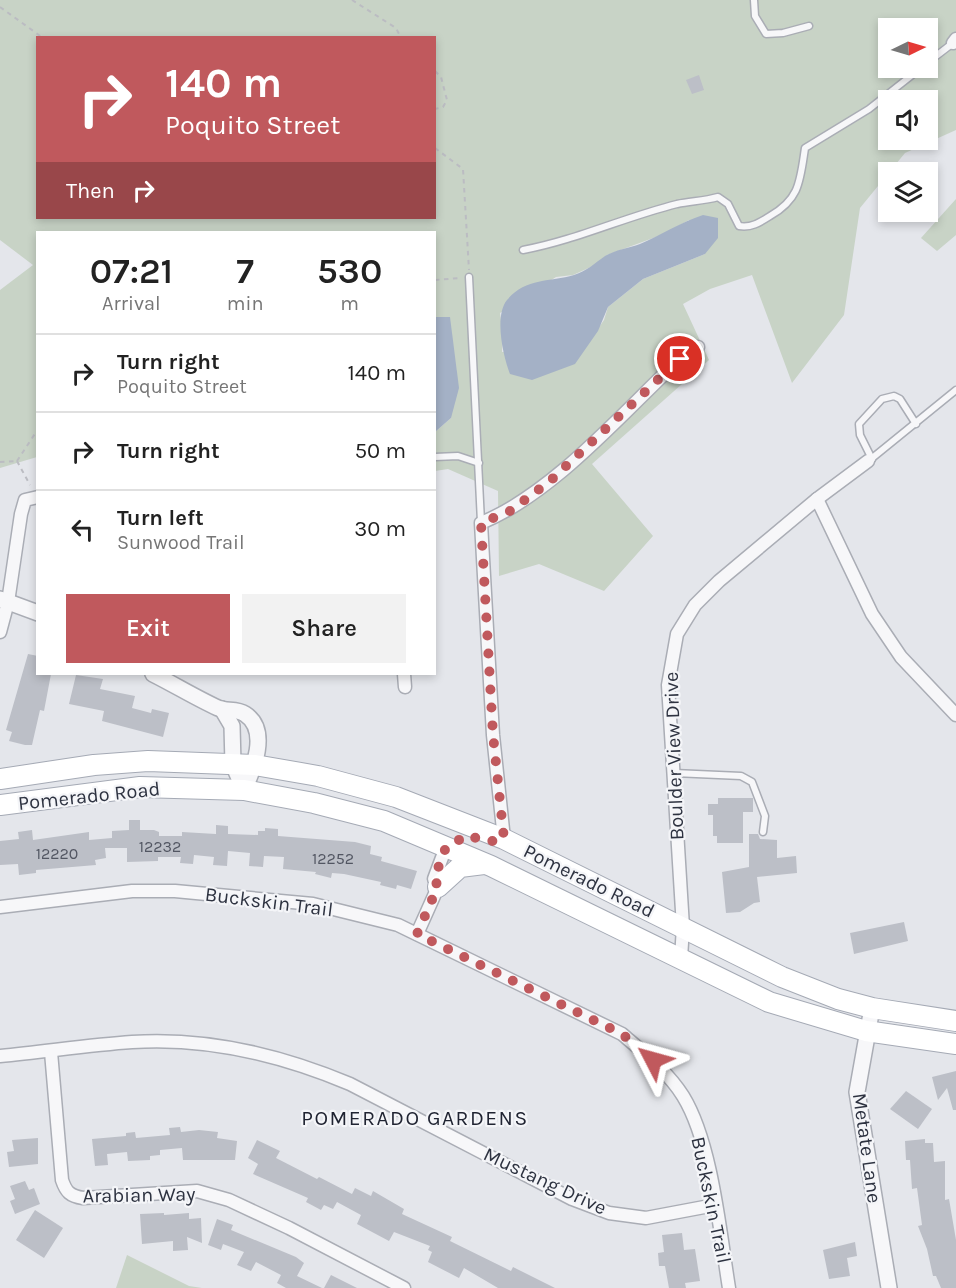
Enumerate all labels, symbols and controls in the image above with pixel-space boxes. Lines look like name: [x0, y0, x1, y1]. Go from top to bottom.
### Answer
north arrow: [878, 18, 938, 78]
map controls: [878, 18, 938, 222]
text: 140 m: [165, 58, 282, 108]
icon: right: [66, 60, 144, 138]
button: sound: [878, 90, 938, 150]
text: Poquito Street: [165, 109, 340, 141]
button: layers: [878, 162, 938, 222]
icon: right: [127, 174, 160, 207]
text: Then: [66, 178, 115, 204]
text: 07:21: [90, 250, 173, 292]
text: 7: [236, 250, 254, 292]
text: 530: [317, 250, 382, 292]
text: Arrival: [102, 292, 161, 315]
text: min: [227, 292, 263, 315]
text: m: [340, 292, 359, 315]
pin: [654, 333, 705, 384]
icon: arrive: [663, 342, 696, 375]
text: Turn right: [117, 349, 220, 375]
icon: right: [66, 357, 99, 390]
text: 140 m: [348, 360, 406, 386]
text: Poquito Street: [117, 375, 247, 398]
icon: right: [66, 435, 99, 468]
text: Turn right: [117, 438, 220, 464]
text: 50 m: [355, 438, 406, 464]
text: Turn left: [117, 505, 204, 531]
icon: left: [66, 513, 99, 546]
text: 30 m: [354, 516, 406, 542]
text: Sunwood Trail: [117, 531, 245, 554]
button: Exit: [66, 594, 230, 663]
button: Share: [242, 594, 406, 663]
street label: Boulder View Drive: [660, 671, 688, 841]
street label: Pomerado Road: [17, 777, 161, 815]
house number: 12232: [139, 837, 181, 856]
street label: Pomerado Road: [520, 839, 658, 923]
house number: 12220: [36, 844, 78, 863]
house number: 12252: [312, 849, 354, 868]
street label: Buckskin Trail: [204, 883, 334, 921]
position arrow: [621, 1028, 685, 1092]
street label: Metate Lane: [848, 1091, 886, 1205]
district label: POMERADO GARDENS: [301, 1106, 529, 1130]
street label: Buckskin Trail: [686, 1134, 736, 1266]
street label: Mustang Drive: [480, 1142, 610, 1220]
street label: Arabian Way: [82, 1183, 196, 1207]

